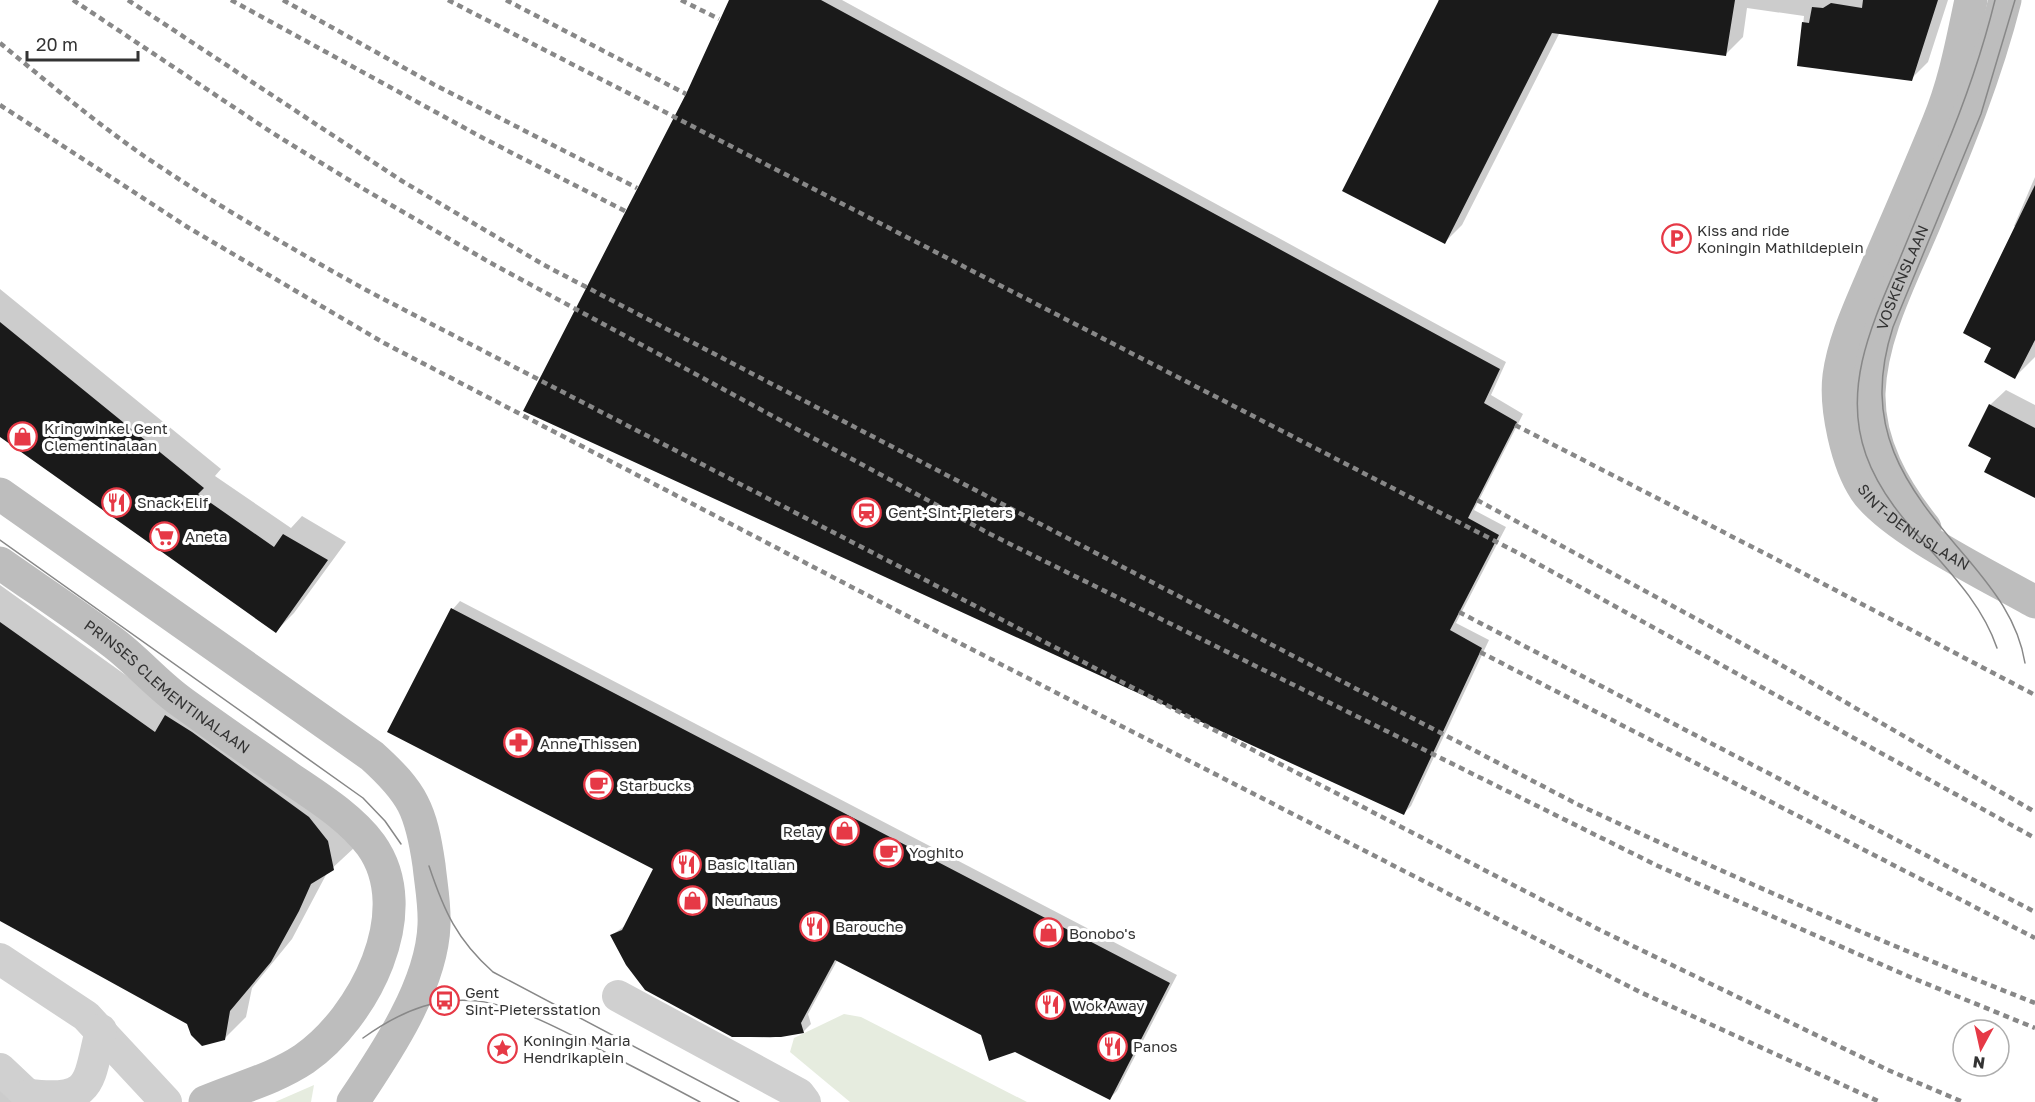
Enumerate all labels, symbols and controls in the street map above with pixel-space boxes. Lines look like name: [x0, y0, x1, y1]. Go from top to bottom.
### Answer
scale bar: [27, 24, 138, 62]
text: 20 m: [36, 33, 78, 55]
place label: Kiss and ride Koningin Mathildeplein: [1697, 221, 1864, 256]
street label: VOSKENSLAAN: [1872, 222, 1932, 332]
parking icon: Kiss and ride Koningin Mathildeplein: [1660, 223, 1692, 255]
place label: Kringwinkel Gent Clementinalaan: [44, 419, 168, 454]
shop icon: Kringwinkel Gent Clementinalaan: [7, 421, 39, 453]
street label: SINT-DENIJSLAAN: [1854, 480, 1973, 573]
restaurant icon: Snack Elif: [100, 486, 132, 518]
place label: Snack Elif: [137, 493, 209, 511]
station icon: Gent-Sint-Pieters: [851, 496, 883, 528]
place label: Gent-Sint-Pieters: [888, 503, 1013, 521]
supermarket icon: Aneta: [148, 520, 180, 552]
place label: Aneta: [185, 527, 227, 545]
street label: PRINSES CLEMENTINALAAN: [81, 616, 254, 757]
pharmacy icon: Anne Thissen: [503, 727, 535, 759]
place label: Anne Thissen: [540, 734, 637, 752]
cafe icon: Starbucks: [582, 769, 614, 801]
place label: Starbucks: [619, 776, 692, 794]
shop icon: Relay: [828, 815, 860, 847]
place label: Relay: [783, 822, 824, 840]
cafe icon: Yoghito: [872, 836, 904, 868]
place label: Yoghito: [909, 843, 964, 861]
restaurant icon: Basic Italian: [670, 848, 702, 880]
place label: Basic Italian: [707, 855, 795, 873]
shop icon: Neuhaus: [677, 884, 709, 916]
place label: Neuhaus: [714, 891, 778, 909]
restaurant icon: Barouche: [798, 910, 830, 942]
place label: Barouche: [835, 917, 904, 935]
shop icon: Bonobo's: [1032, 917, 1064, 949]
place label: Bonobo's: [1069, 924, 1136, 942]
place label: Gent Sint-Pietersstation: [465, 983, 601, 1018]
bus stop icon: Gent Sint-Pietersstation: [428, 985, 460, 1017]
restaurant icon: Wok Away: [1035, 989, 1067, 1021]
place label: Wok Away: [1072, 996, 1145, 1014]
north arrow: [1951, 1018, 2011, 1078]
restaurant icon: Panos: [1096, 1030, 1128, 1062]
place label: Koningin Maria Hendrikaplein: [523, 1031, 630, 1066]
place icon: Koningin Maria Hendrikaplein: [486, 1033, 518, 1065]
place label: Panos: [1133, 1037, 1177, 1055]
text: N: [1971, 1052, 1986, 1074]

